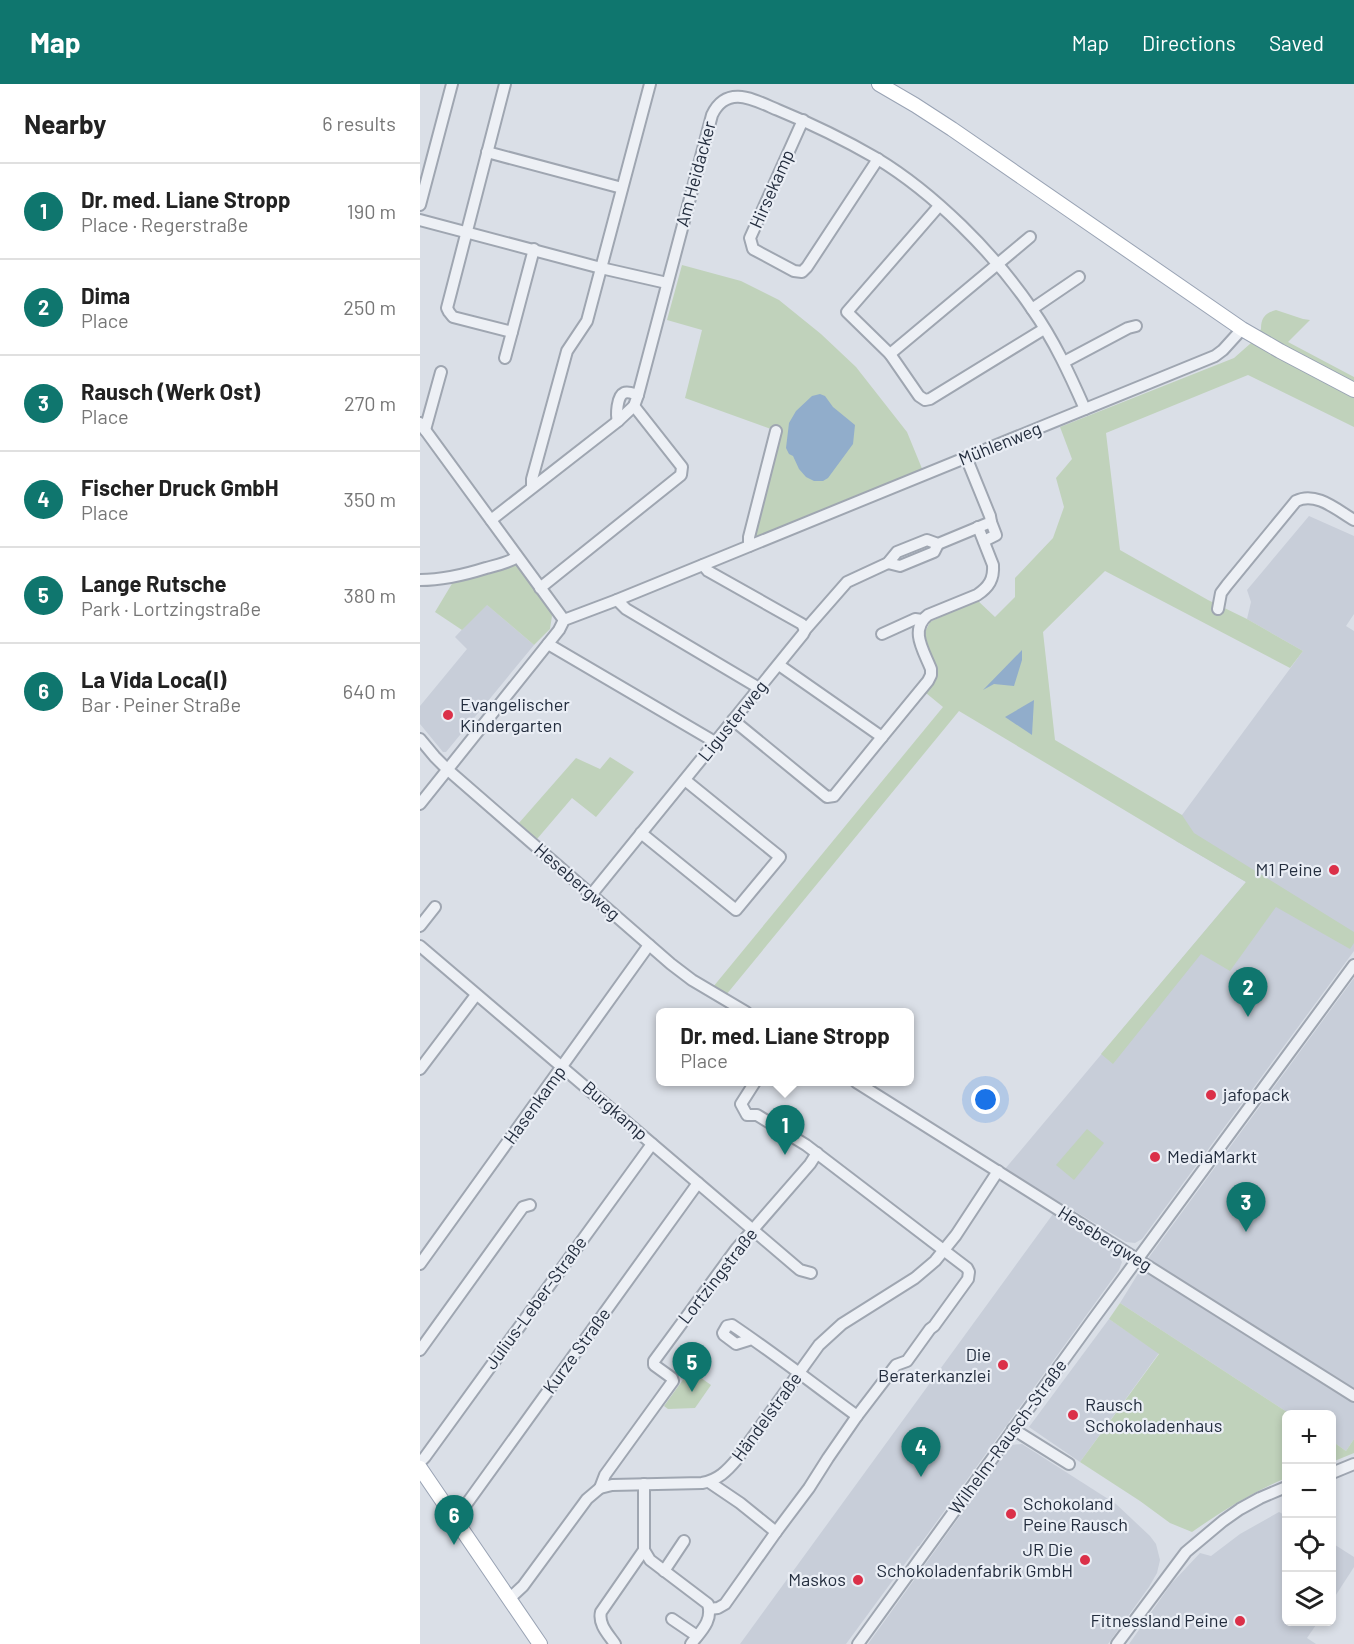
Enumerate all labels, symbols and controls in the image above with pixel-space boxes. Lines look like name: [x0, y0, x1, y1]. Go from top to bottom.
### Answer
text: Map: [30, 25, 81, 59]
text: Map: [1072, 30, 1109, 55]
text: Directions: [1142, 30, 1236, 55]
text: Saved: [1269, 30, 1324, 55]
text: Nearby: [24, 108, 106, 139]
text: 6 results: [322, 111, 396, 135]
street label: Am Heidacker: [670, 118, 720, 229]
street label: Hirsekamp: [744, 146, 798, 231]
text: Dr. med. Liane Stropp: [81, 186, 291, 212]
text: 1: [40, 199, 47, 223]
text: 190 m: [347, 199, 396, 223]
text: Place · Regerstraße: [81, 212, 248, 236]
text: Dima: [81, 282, 130, 308]
text: 2: [38, 295, 49, 319]
text: 250 m: [343, 295, 396, 319]
text: Place: [81, 308, 129, 332]
text: Rausch (Werk Ost): [81, 378, 260, 404]
text: 3: [38, 391, 49, 415]
text: 270 m: [344, 391, 396, 415]
text: Place: [81, 404, 129, 428]
street label: Mühlenweg: [955, 416, 1044, 470]
text: Fischer Druck GmbH: [81, 474, 279, 500]
text: 4: [37, 487, 50, 511]
text: 350 m: [344, 487, 396, 511]
text: Place: [81, 500, 129, 524]
text: Lange Rutsche: [81, 570, 227, 596]
text: 5: [38, 583, 49, 607]
text: 380 m: [343, 583, 396, 607]
text: Park · Lortzingstraße: [81, 596, 261, 620]
text: La Vida Loca(l): [81, 666, 226, 692]
street label: Ligusterweg: [693, 676, 771, 765]
text: 6: [38, 679, 49, 703]
text: 640 m: [343, 679, 396, 703]
text: Bar · Peiner Straße: [81, 692, 241, 716]
place label: Evangelischer Kindergarten: [460, 693, 570, 736]
marker: Evangelischer Kindergarten: [441, 708, 455, 722]
street label: Hesebergweg: [530, 838, 625, 925]
place label: M1 Peine: [1256, 858, 1322, 880]
marker: M1 Peine: [1327, 863, 1341, 877]
pin: 2: [1228, 968, 1268, 1017]
popup: [656, 1008, 914, 1086]
text: Dr. med. Liane Stropp: [680, 1022, 890, 1048]
text: Place: [680, 1048, 728, 1072]
street label: Hasenkamp: [498, 1061, 570, 1148]
street label: Burgkamp: [578, 1076, 653, 1145]
place label: jafopack: [1222, 1083, 1289, 1105]
your location: [971, 1085, 1000, 1114]
marker: jafopack: [1204, 1088, 1218, 1102]
pin: 1: [766, 1106, 805, 1155]
place label: MediaMarkt: [1167, 1145, 1257, 1167]
marker: MediaMarkt: [1148, 1150, 1162, 1164]
pin: 3: [1226, 1182, 1266, 1232]
street label: Hesebergweg: [1054, 1201, 1157, 1276]
street label: Lortzingstraße: [673, 1223, 762, 1328]
street label: Julius-Leber-Straße: [479, 1232, 591, 1373]
street label: Kurze Straße: [538, 1303, 615, 1398]
pin: 5: [672, 1342, 712, 1392]
place label: Die Beraterkanzlei: [878, 1343, 991, 1386]
street label: Wilhelm-Rausch-Straße: [943, 1354, 1071, 1518]
marker: Die Beraterkanzlei: [996, 1358, 1010, 1372]
street label: Händelstraße: [727, 1368, 806, 1465]
place label: Rausch Schokoladenhaus: [1085, 1393, 1222, 1436]
marker: Rausch Schokoladenhaus: [1066, 1408, 1080, 1422]
map controls: [1282, 1410, 1336, 1626]
button: +: [1282, 1410, 1336, 1464]
pin: 4: [902, 1428, 940, 1477]
button: −: [1282, 1464, 1336, 1518]
place label: Schokoland Peine Rausch: [1023, 1492, 1128, 1535]
pin: 6: [435, 1496, 474, 1545]
marker: Schokoland Peine Rausch: [1004, 1507, 1018, 1521]
button: locate: [1282, 1518, 1336, 1572]
place label: JR Die Schokoladenfabrik GmbH: [876, 1538, 1073, 1581]
marker: JR Die Schokoladenfabrik GmbH: [1078, 1553, 1092, 1567]
place label: Maskos: [788, 1568, 846, 1590]
button: layers: [1282, 1572, 1336, 1626]
marker: Maskos: [851, 1573, 865, 1587]
place label: Fitnessland Peine: [1091, 1609, 1228, 1631]
marker: Fitnessland Peine: [1233, 1614, 1247, 1628]

